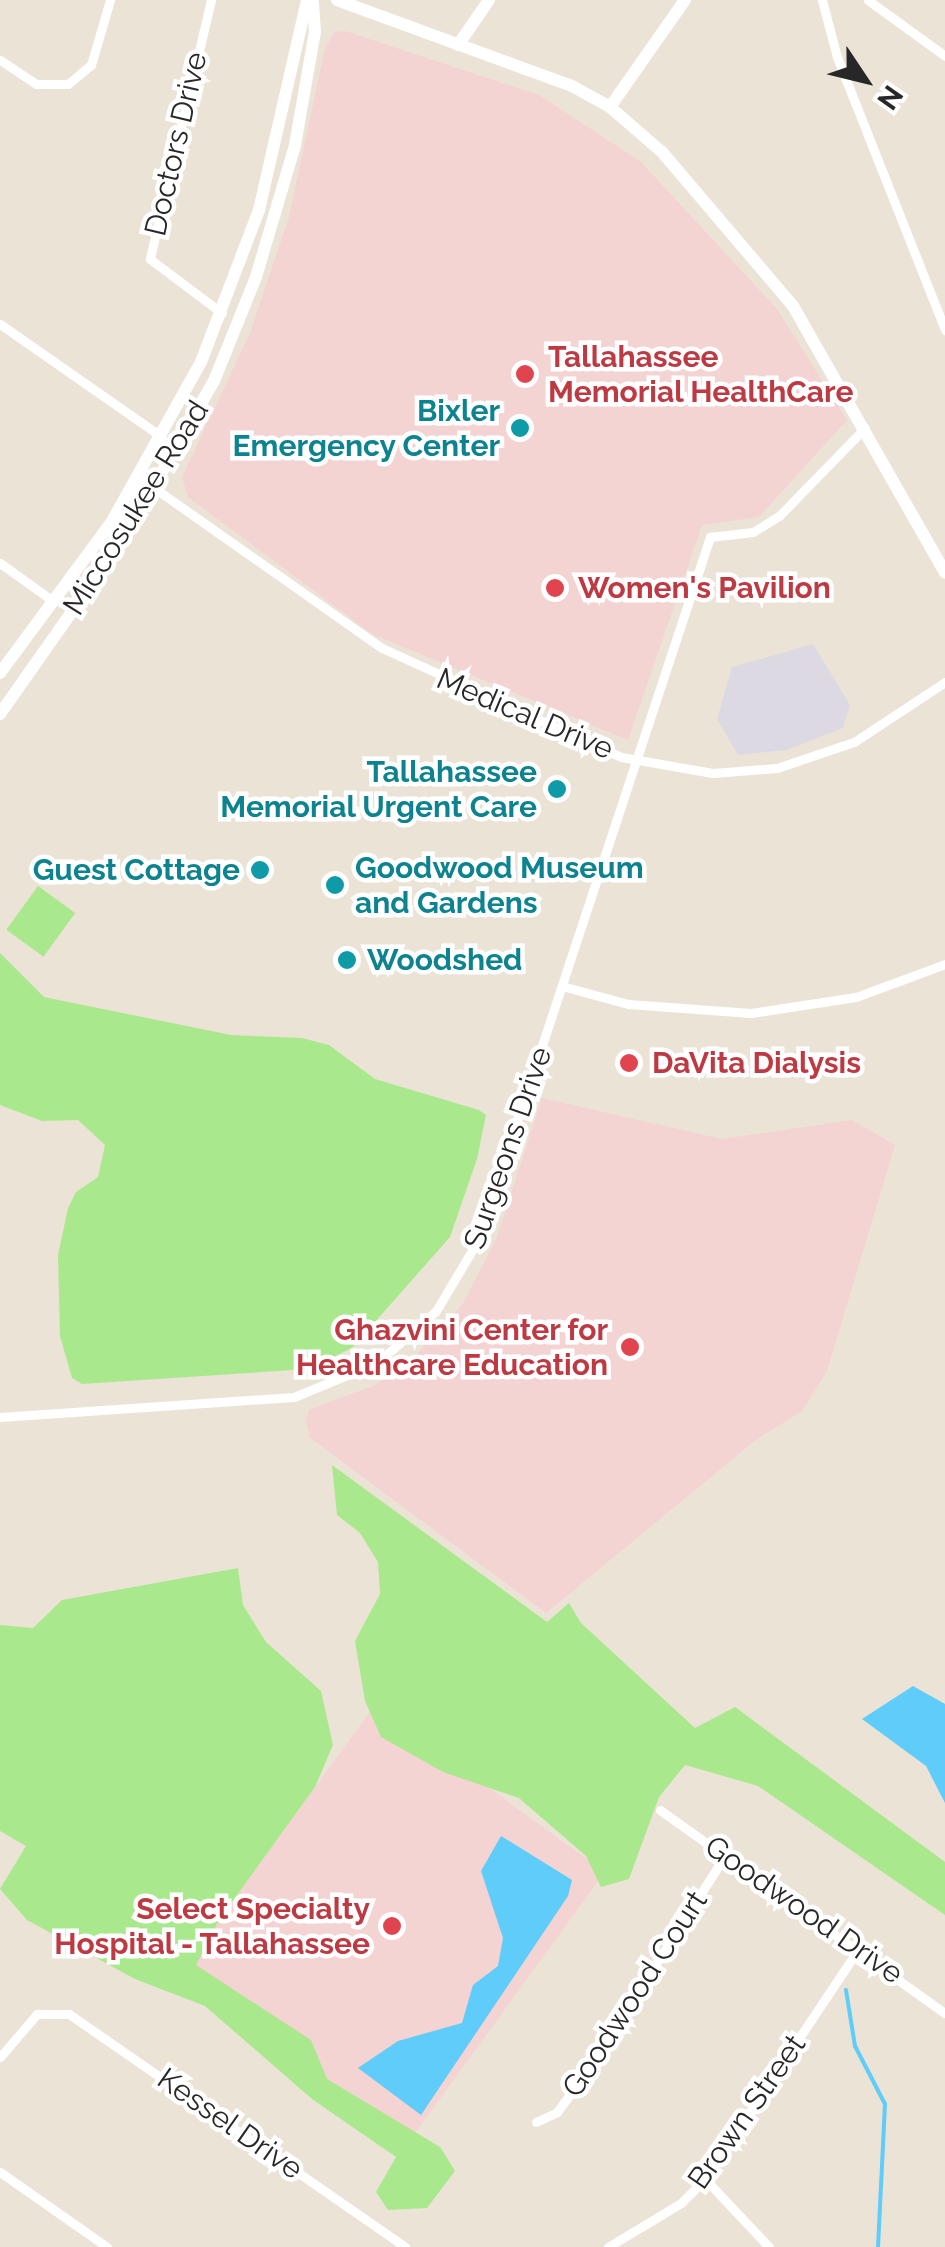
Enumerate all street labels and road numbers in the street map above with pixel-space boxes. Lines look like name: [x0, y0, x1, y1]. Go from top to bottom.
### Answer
street label: Doctors Drive: [137, 49, 215, 239]
street label: Miccosukee Road: [56, 394, 216, 622]
street label: Medical Drive: [431, 660, 619, 768]
street label: Surgeons Drive: [457, 1042, 559, 1254]
street label: Goodwood Drive: [698, 1828, 910, 1992]
street label: Goodwood Court: [555, 1884, 715, 2104]
street label: Brown Street: [681, 2028, 813, 2196]
street label: Kessel Drive: [150, 2061, 310, 2187]

